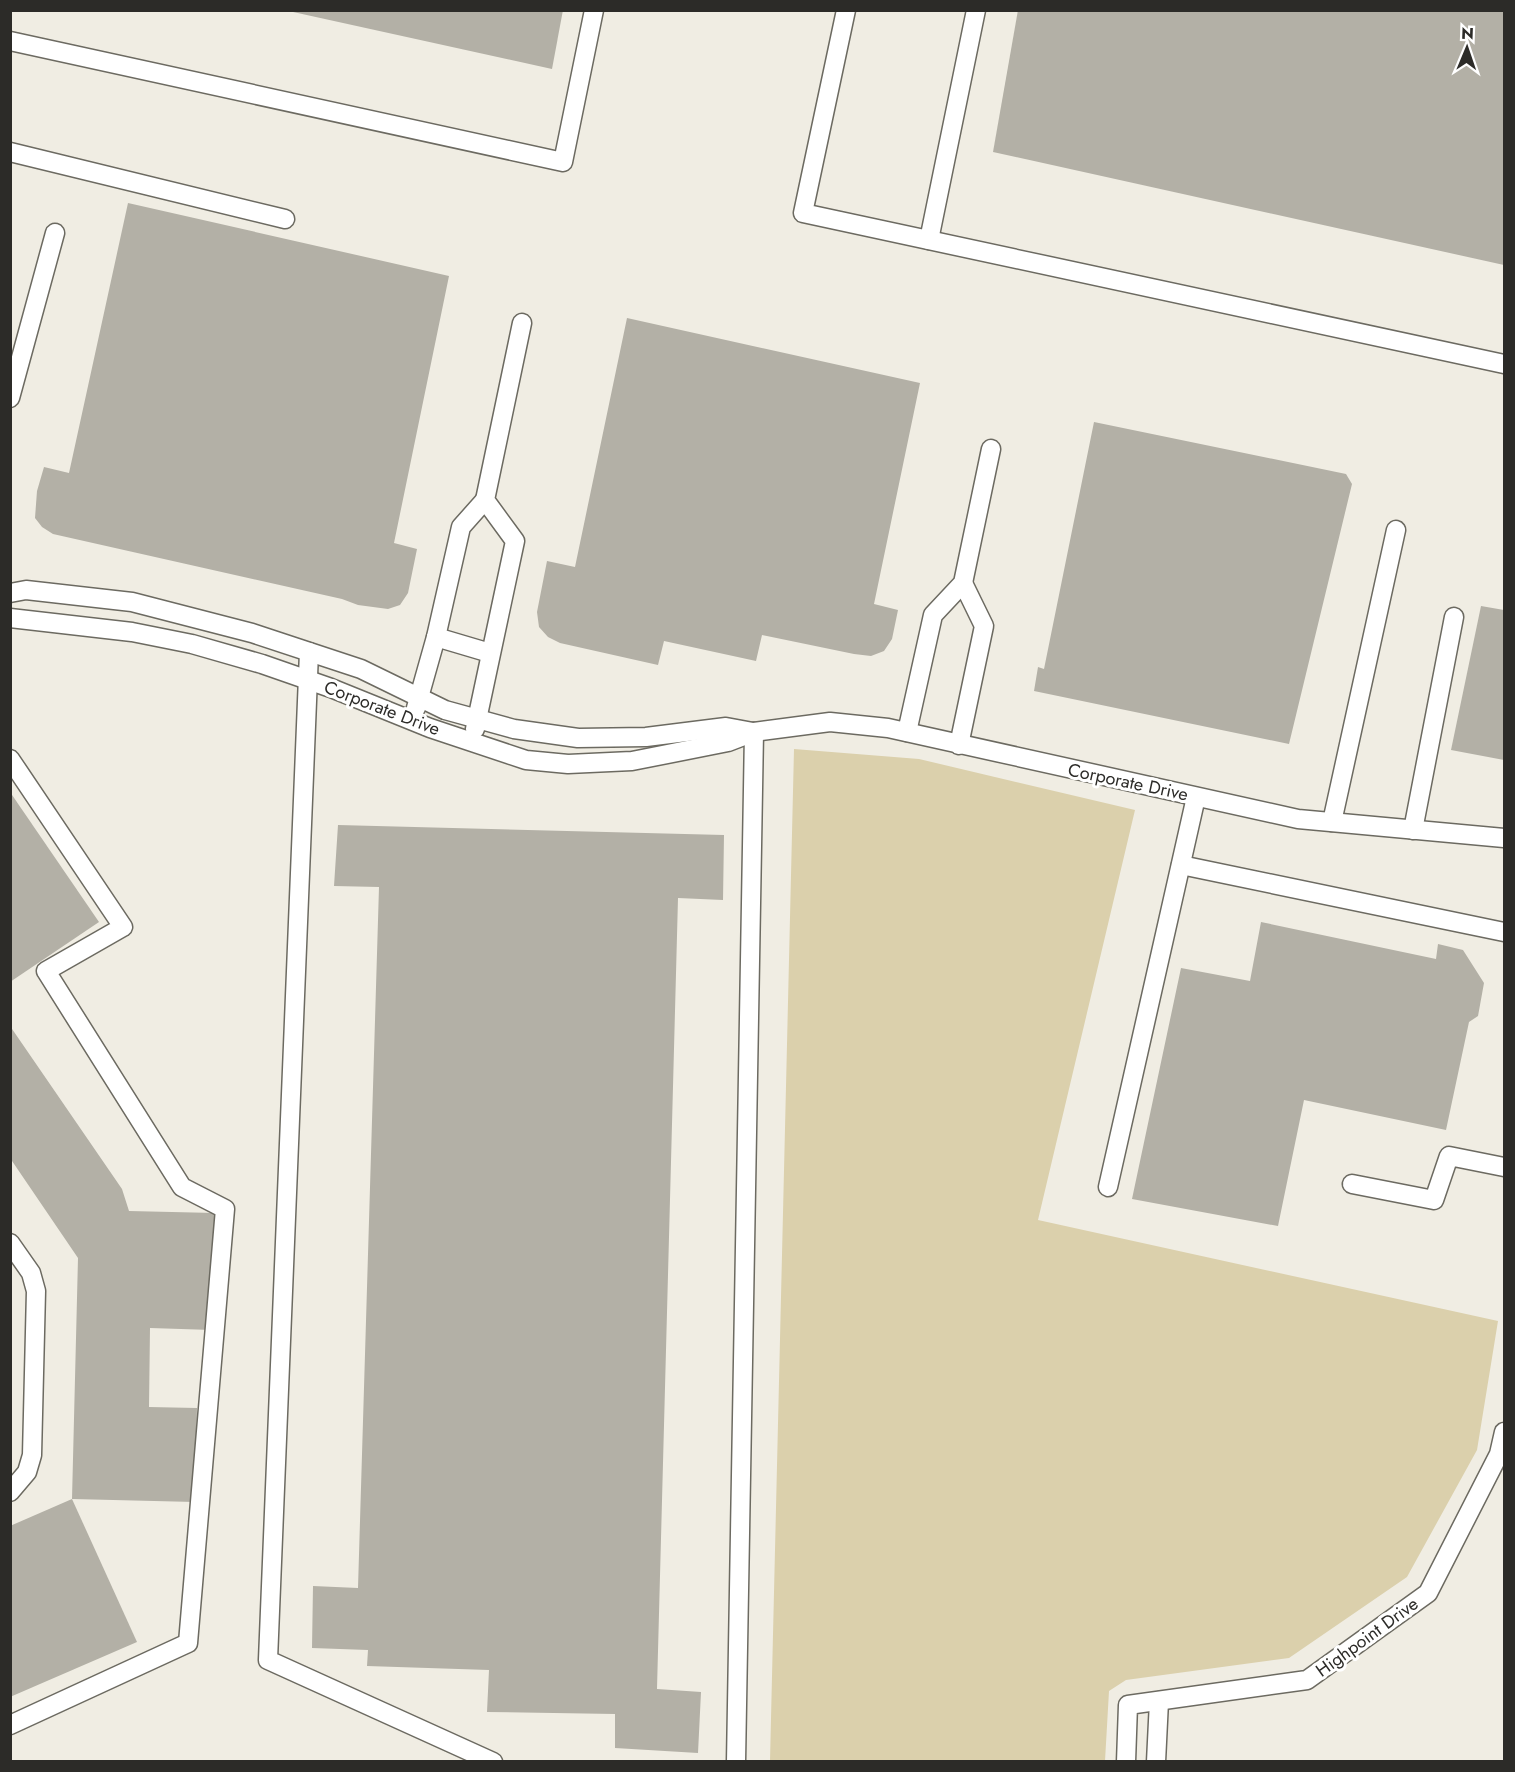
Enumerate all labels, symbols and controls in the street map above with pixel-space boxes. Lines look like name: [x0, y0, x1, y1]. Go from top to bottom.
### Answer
north arrow: [1437, 18, 1497, 78]
text: N: [1461, 22, 1474, 45]
street label: Corporate Drive: [320, 674, 444, 742]
street label: Corporate Drive: [1066, 757, 1190, 807]
street label: Highpoint Drive: [1310, 1591, 1424, 1683]

